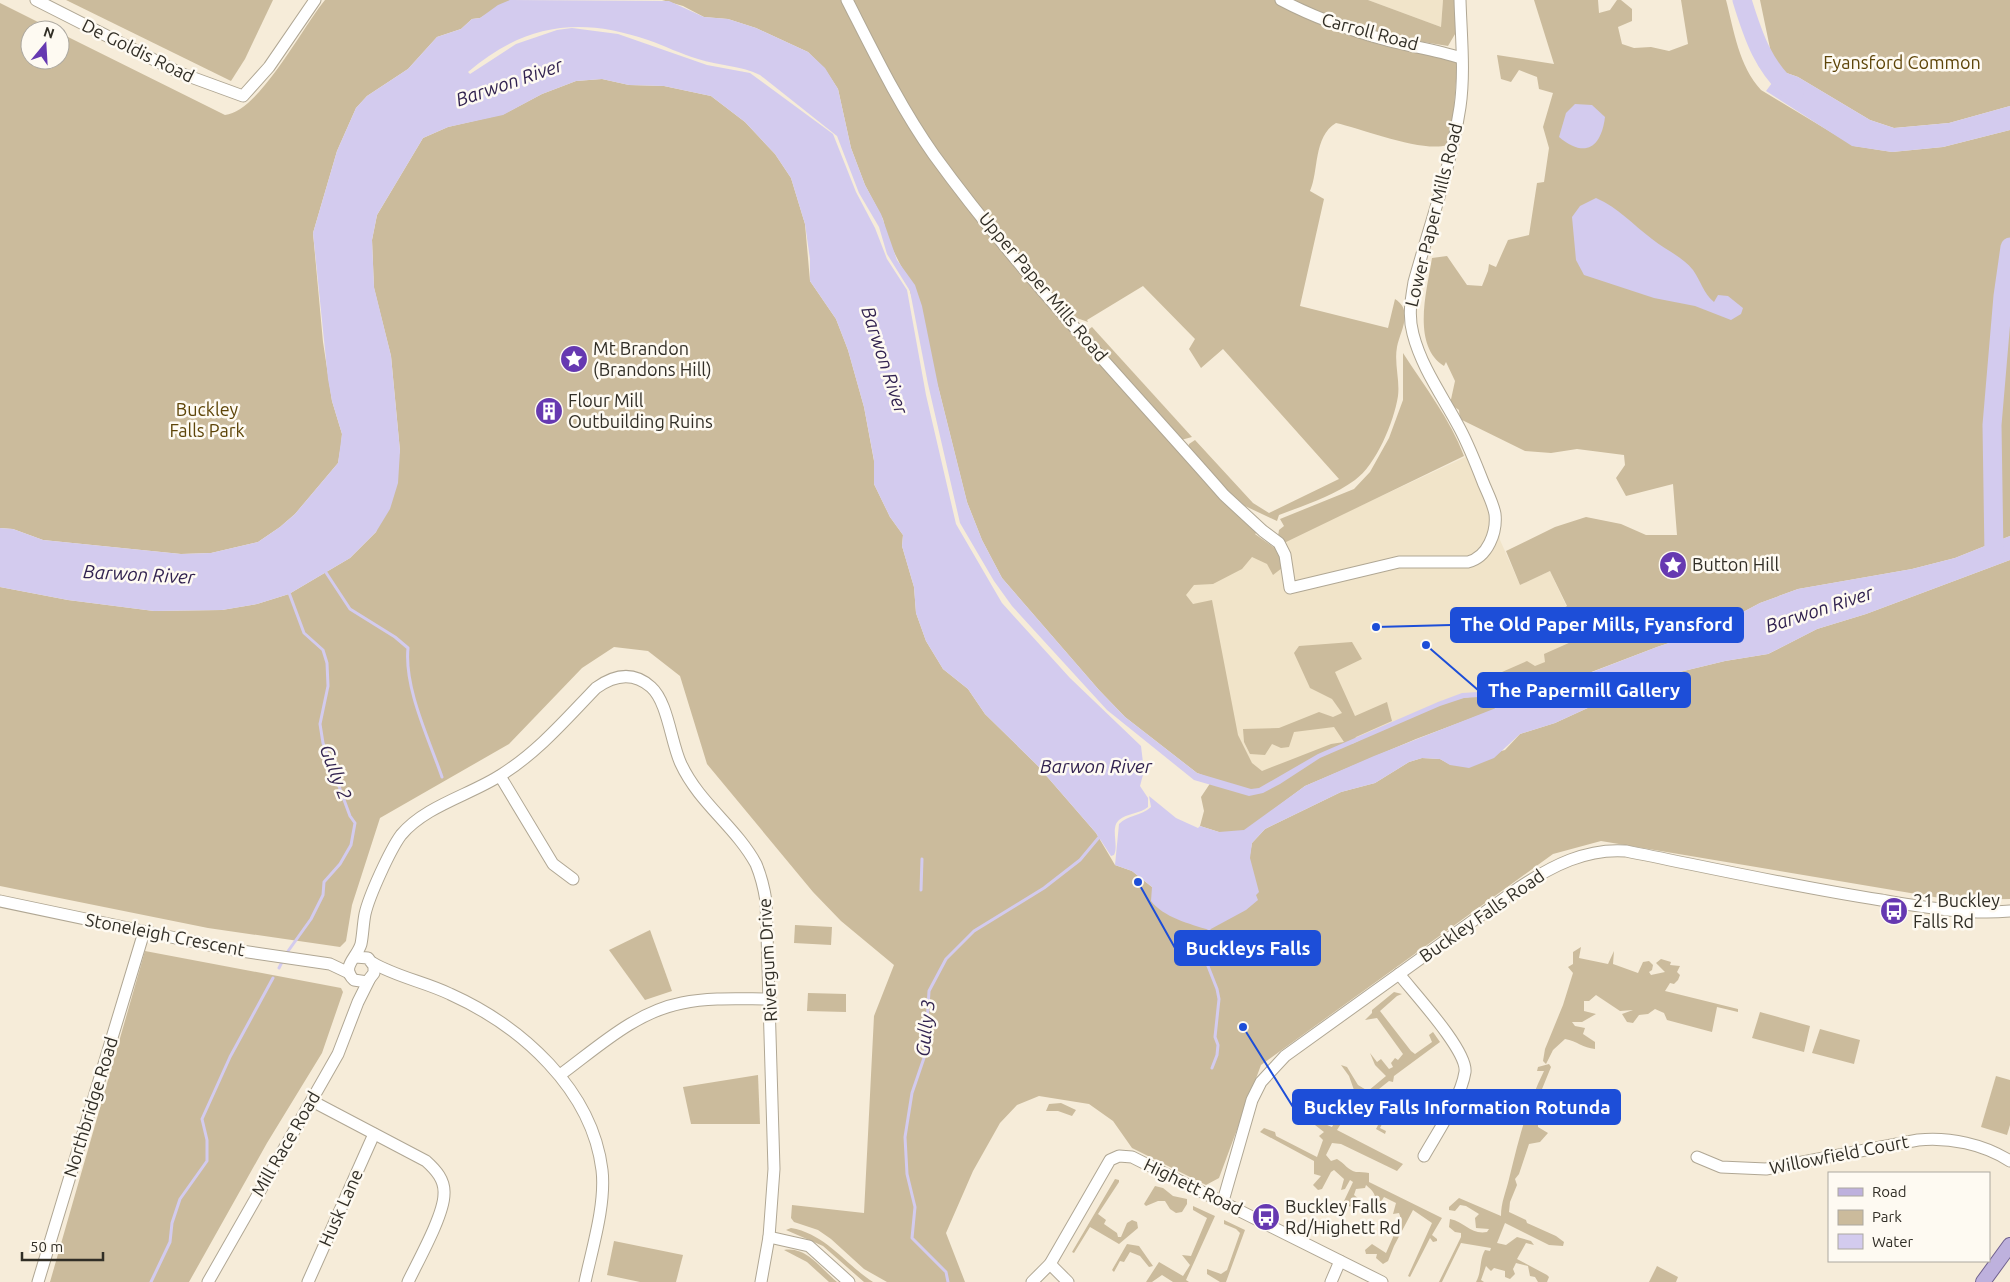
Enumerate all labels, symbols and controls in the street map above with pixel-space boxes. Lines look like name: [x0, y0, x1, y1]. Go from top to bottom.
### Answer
street label: Carroll Road: [1320, 8, 1421, 54]
street label: De Goldis Road: [79, 14, 198, 86]
north arrow: [20, 20, 70, 70]
text: N: [42, 23, 56, 42]
park label: Fyansford Common: [1823, 52, 1981, 72]
water label: Barwon River: [453, 53, 566, 111]
street label: Lower Paper Mills Road: [1401, 121, 1466, 309]
street label: Upper Paper Mills Road: [976, 208, 1112, 365]
water label: Barwon River: [857, 303, 913, 417]
place label: Mt Brandon (Brandons Hill): [593, 338, 712, 380]
place icon: Mt Brandon (Brandons Hill): [559, 344, 589, 374]
place label: Flour Mill Outbuilding Ruins: [568, 390, 713, 431]
building icon: Flour Mill Outbuilding Ruins: [534, 396, 564, 426]
park label: Buckley Falls Park: [169, 399, 245, 440]
place icon: Button Hill: [1658, 550, 1688, 580]
place label: Button Hill: [1692, 554, 1779, 574]
water label: Barwon River: [83, 560, 196, 588]
water label: Barwon River: [1762, 581, 1876, 637]
callout: The Old Paper Mills, Fyansford: [1451, 608, 1743, 642]
text: The Old Paper Mills, Fyansford: [1461, 613, 1733, 635]
callout: The Papermill Gallery: [1478, 673, 1690, 707]
text: The Papermill Gallery: [1488, 679, 1680, 701]
water label: Gully 2: [315, 741, 357, 803]
water label: Barwon River: [1040, 755, 1153, 777]
street label: Buckley Falls Road: [1415, 865, 1548, 966]
place label: 21 Buckley Falls Rd: [1913, 890, 2000, 931]
bus stop icon: 21 Buckley Falls Rd: [1879, 896, 1909, 926]
street label: Rivergum Drive: [754, 898, 780, 1022]
street label: Stoneleigh Crescent: [84, 909, 247, 959]
callout: Buckleys Falls: [1175, 931, 1320, 965]
text: Buckleys Falls: [1186, 937, 1310, 959]
water label: Gully 3: [911, 998, 939, 1058]
street label: Northbridge Road: [59, 1034, 121, 1179]
street label: Mill Race Road: [247, 1087, 323, 1200]
callout: Buckley Falls Information Rotunda: [1293, 1090, 1620, 1124]
text: Buckley Falls Information Rotunda: [1303, 1096, 1611, 1118]
street label: Willowfield Court: [1767, 1131, 1910, 1177]
street label: Highett Road: [1141, 1154, 1246, 1219]
street label: Husk Lane: [314, 1166, 366, 1249]
legend: [1828, 1172, 1990, 1262]
text: Road: [1872, 1183, 1907, 1200]
place label: Buckley Falls Rd/Highett Rd: [1285, 1196, 1401, 1237]
bus stop icon: Buckley Falls Rd/Highett Rd: [1251, 1202, 1281, 1232]
text: Park: [1872, 1208, 1902, 1225]
scale bar: [22, 1230, 104, 1262]
text: Water: [1872, 1233, 1913, 1250]
text: 50 m: [30, 1238, 63, 1255]

